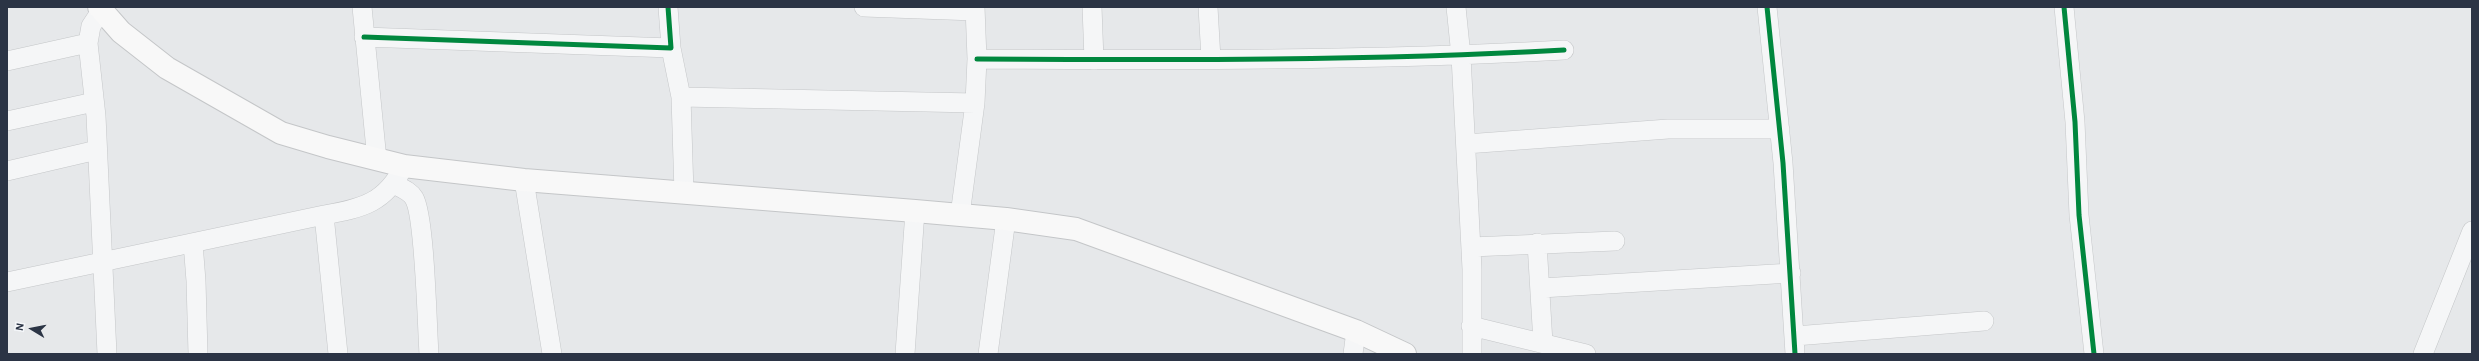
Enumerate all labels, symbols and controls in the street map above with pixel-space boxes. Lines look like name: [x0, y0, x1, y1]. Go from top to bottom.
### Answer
north arrow: [12, 309, 52, 349]
text: N: [14, 322, 26, 332]

